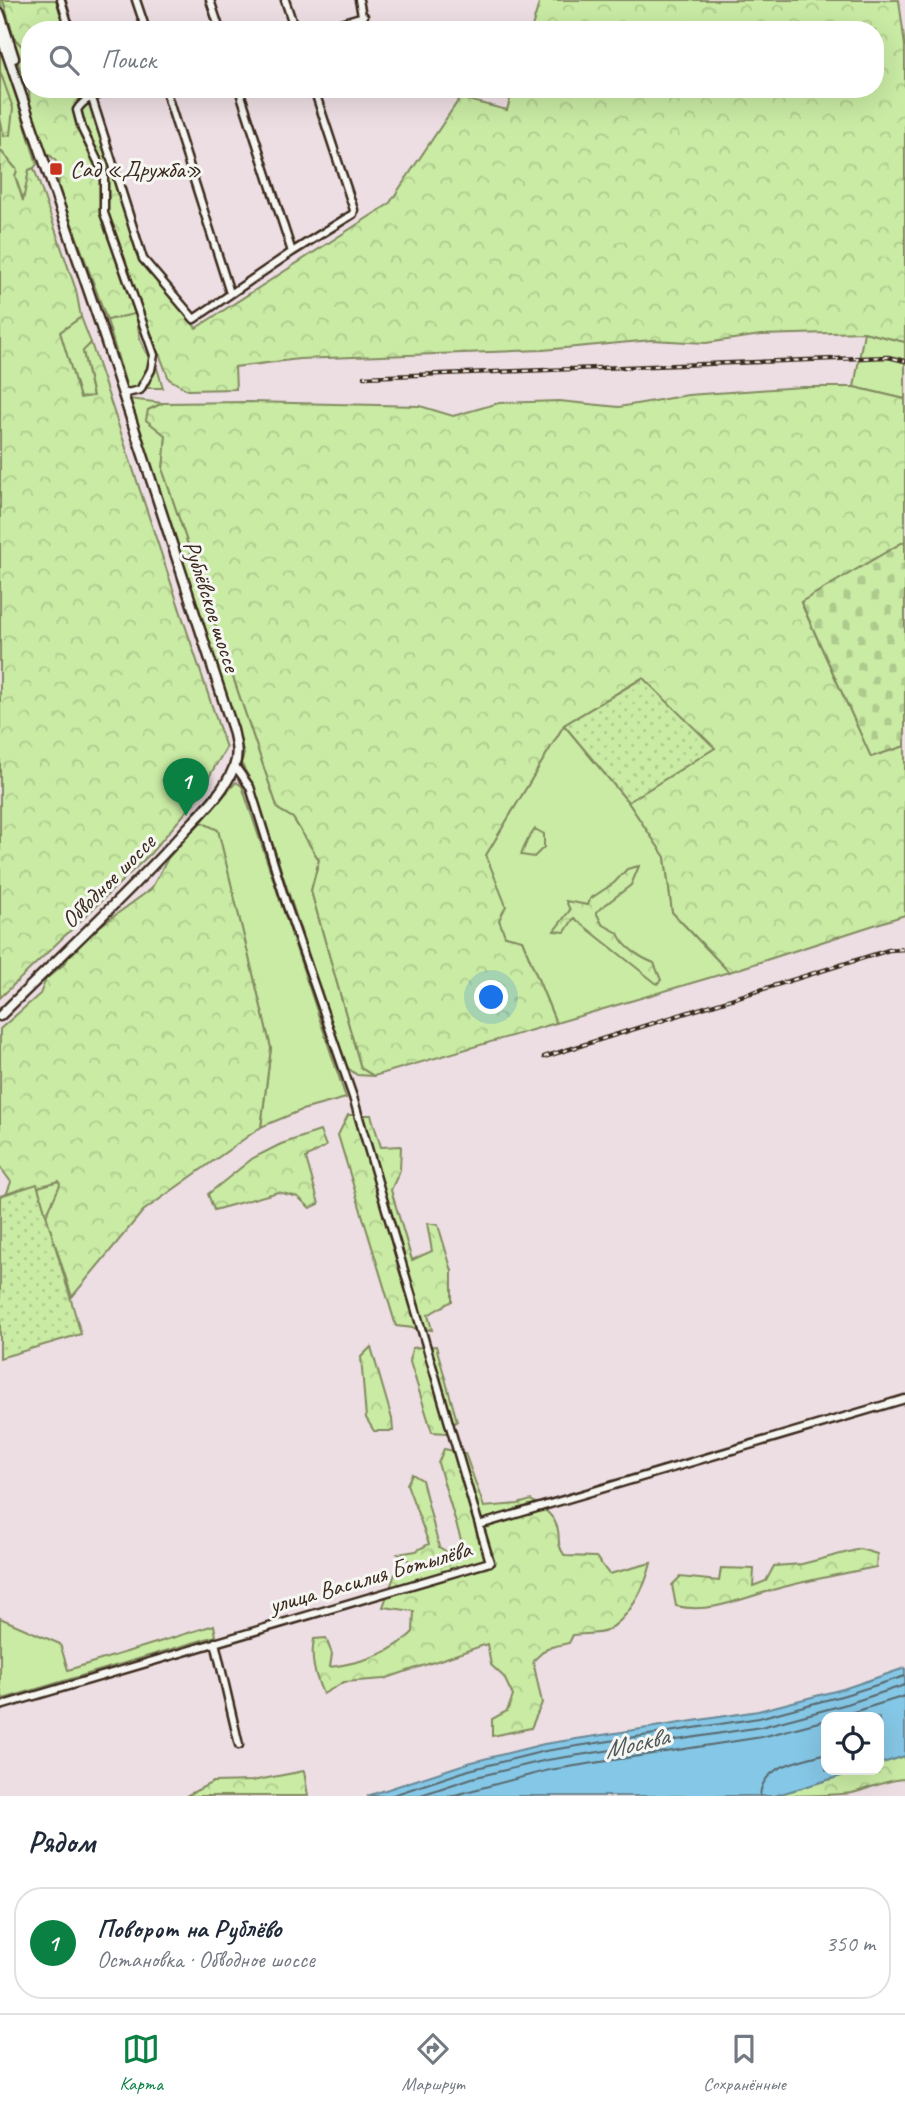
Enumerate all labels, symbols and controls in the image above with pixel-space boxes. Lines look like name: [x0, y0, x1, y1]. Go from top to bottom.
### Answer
search box: [21, 21, 884, 98]
icon: search: [45, 41, 83, 79]
text: Поиск: [101, 43, 156, 76]
place label: Сад «Дружба»: [70, 154, 202, 184]
marker: Сад «Дружба»: [48, 161, 64, 177]
street label: Рублёвское шоссе: [177, 537, 248, 677]
pin: 1: [163, 758, 209, 816]
street label: Обводное шоссе: [55, 826, 163, 934]
your location: [474, 980, 508, 1014]
street label: улица Василия Ботылёва: [264, 1533, 476, 1621]
map controls: [821, 1712, 884, 1775]
button: locate: [821, 1712, 884, 1775]
water label: Москва: [601, 1719, 674, 1766]
text: Рядом: [28, 1823, 95, 1861]
text: Поворот на Рублёво: [97, 1912, 281, 1945]
text: 1: [48, 1929, 58, 1958]
text: 350 m: [826, 1929, 875, 1958]
text: Остановка · Обводное шоссе: [97, 1945, 315, 1974]
tab: Карта: [119, 2030, 163, 2096]
tab: Маршрут: [402, 2030, 464, 2096]
tab: Сохранённые: [703, 2030, 786, 2096]

